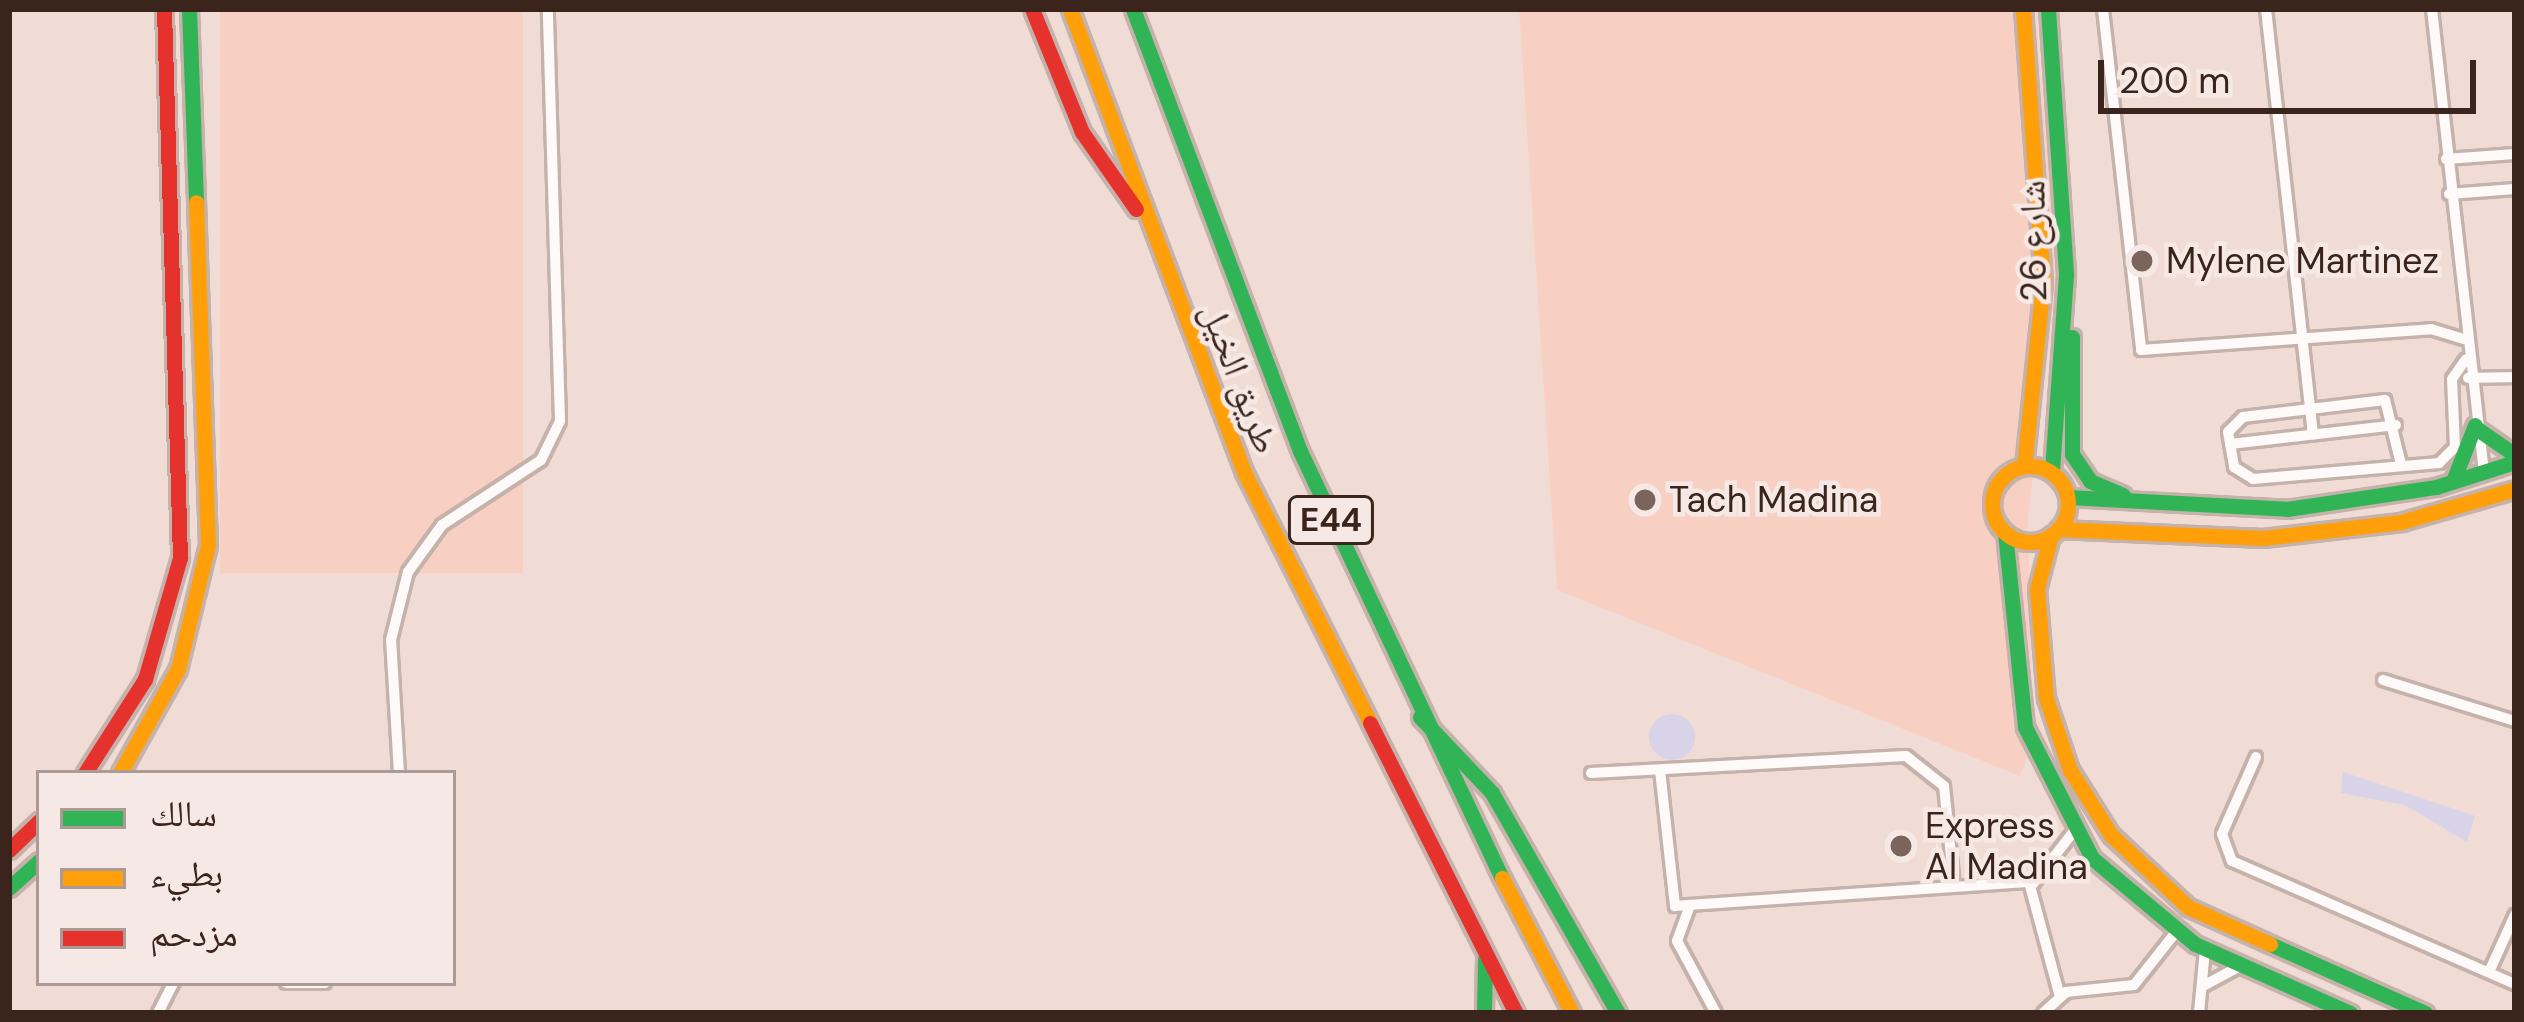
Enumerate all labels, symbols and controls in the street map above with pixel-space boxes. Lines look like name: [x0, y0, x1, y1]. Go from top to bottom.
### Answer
scale bar: [2104, 36, 2482, 110]
text: 200 m: [2119, 57, 2230, 104]
street label: شارع 26: [2010, 180, 2056, 302]
place label: Mylene Martinez: [2166, 239, 2439, 283]
marker: Mylene Martinez: [2129, 248, 2155, 274]
street label: طريق الخيل: [1192, 297, 1288, 459]
place label: Tach Madina: [1669, 478, 1878, 522]
marker: Tach Madina: [1632, 487, 1658, 513]
road number: E44: [1286, 493, 1376, 547]
legend: [36, 770, 456, 986]
text: سالك: [150, 790, 217, 837]
place label: Express Al Madina: [1925, 803, 2088, 888]
marker: Express Al Madina: [1888, 833, 1914, 859]
text: بطيء: [150, 850, 223, 897]
text: مزدحم: [150, 910, 238, 957]

